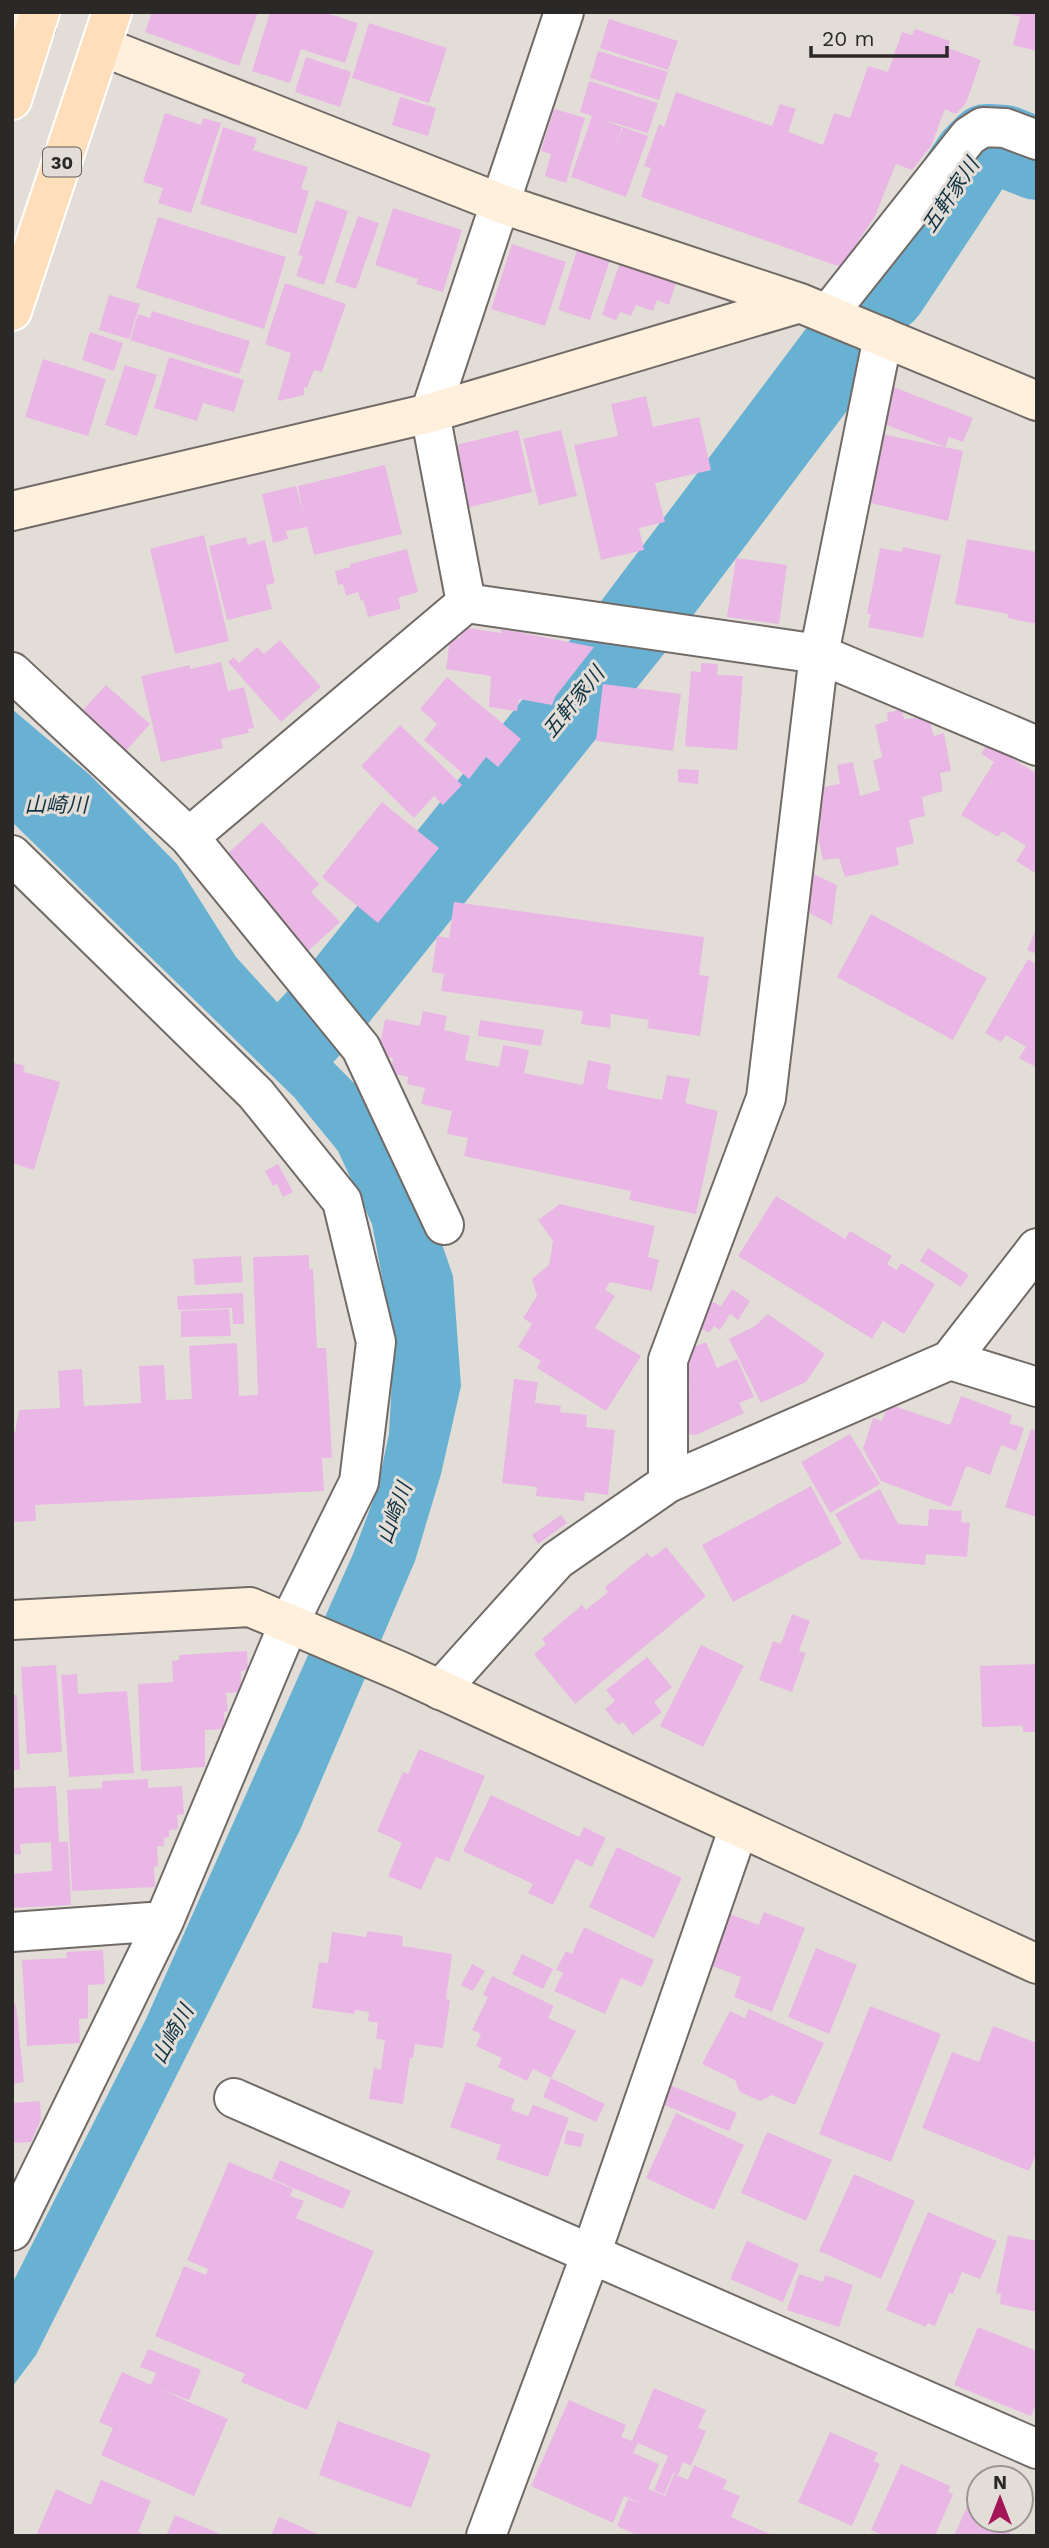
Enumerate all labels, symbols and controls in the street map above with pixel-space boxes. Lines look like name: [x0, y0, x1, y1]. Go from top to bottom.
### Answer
scale bar: [811, 14, 948, 58]
text: 20 m: [822, 26, 874, 51]
road number: 30: [43, 148, 81, 176]
water label: 五軒家川: [916, 152, 985, 237]
water label: 五軒家川: [537, 660, 610, 743]
water label: 山崎川: [25, 792, 89, 817]
water label: 山崎川: [371, 1477, 417, 1547]
water label: 山崎川: [146, 1999, 199, 2068]
north arrow: [965, 2464, 1035, 2534]
text: N: [993, 2471, 1007, 2494]

